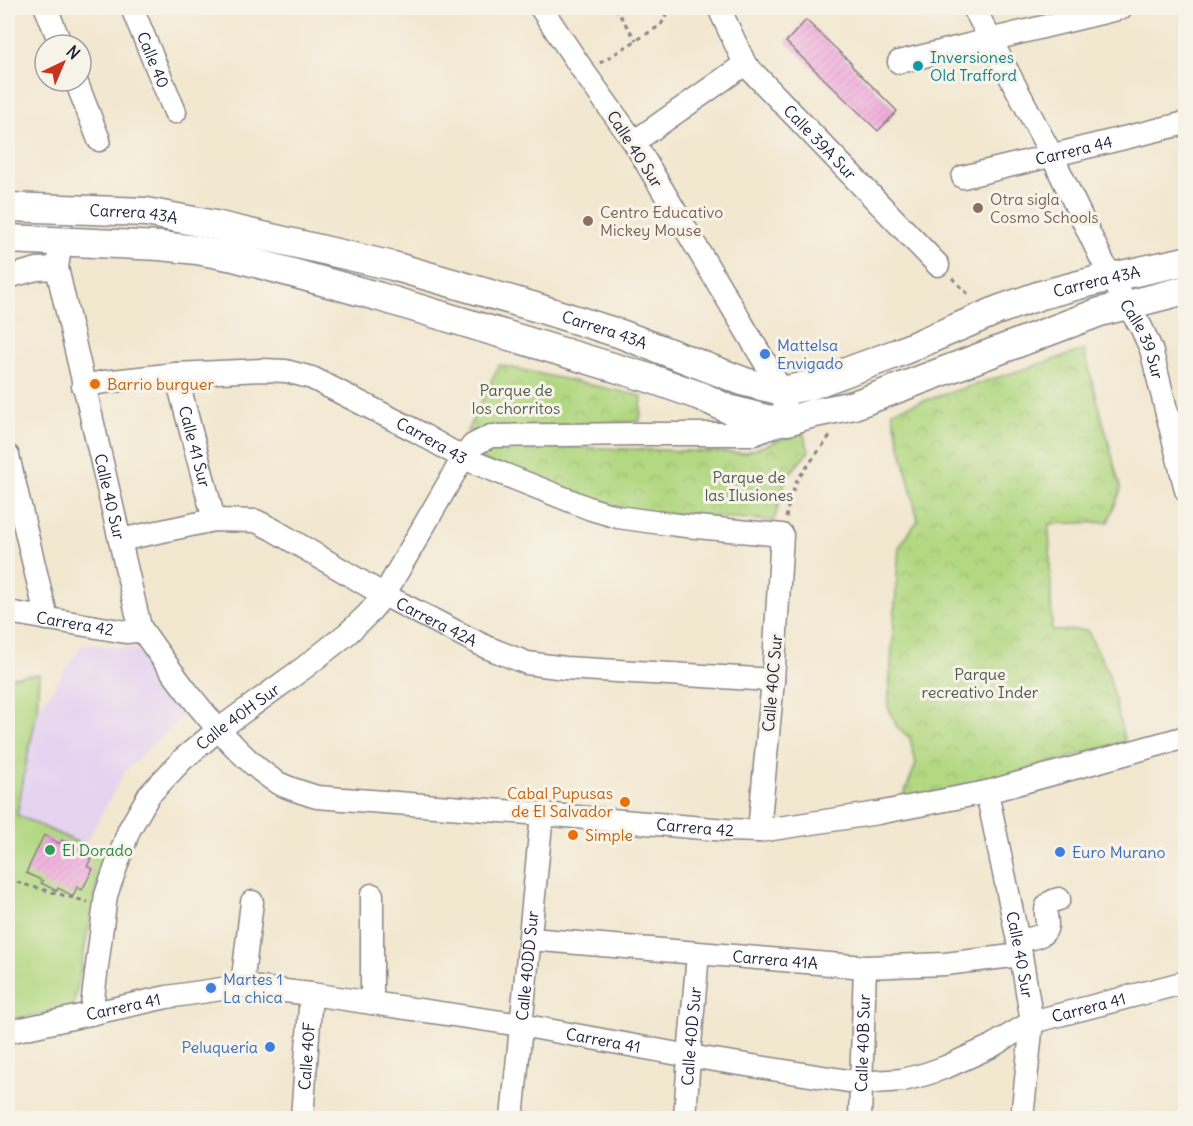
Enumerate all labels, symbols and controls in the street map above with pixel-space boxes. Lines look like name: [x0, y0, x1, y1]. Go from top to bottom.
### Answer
street label: Calle 40: [133, 29, 174, 91]
north arrow: [33, 33, 93, 93]
text: N: [62, 41, 84, 63]
place label: Inversiones Old Trafford: [930, 47, 1017, 85]
marker: Inversiones Old Trafford: [911, 59, 925, 73]
street label: Calle 39A Sur: [779, 100, 861, 184]
street label: Calle 40 Sur: [603, 107, 667, 192]
street label: Carrera 44: [1033, 131, 1114, 169]
place label: Otra sigla Cosmo Schools: [990, 189, 1099, 227]
street label: Carrera 43A: [89, 200, 180, 228]
marker: Otra sigla Cosmo Schools: [971, 201, 985, 215]
place label: Centro Educativo Mickey Mouse: [600, 202, 723, 240]
marker: Centro Educativo Mickey Mouse: [581, 214, 595, 228]
street label: Carrera 43A: [1051, 261, 1142, 301]
street label: Calle 39 Sur: [1116, 296, 1168, 382]
street label: Carrera 43A: [560, 306, 650, 353]
place label: Mattelsa Envigado: [777, 335, 843, 373]
marker: Mattelsa Envigado: [758, 347, 772, 361]
place label: Barrio burguer: [107, 374, 214, 394]
marker: Barrio burguer: [88, 377, 102, 391]
park label: Parque de los chorritos: [472, 380, 560, 418]
street label: Calle 41 Sur: [175, 404, 215, 490]
street label: Carrera 43: [393, 413, 471, 468]
street label: Calle 40 Sur: [90, 452, 130, 542]
park label: Parque de las Ilusiones: [705, 467, 793, 505]
street label: Carrera 42A: [393, 593, 480, 651]
street label: Carrera 42: [35, 607, 115, 640]
street label: Calle 40C Sur: [758, 633, 786, 733]
park label: Parque recreativo Inder: [922, 664, 1039, 702]
street label: Calle 40H Sur: [192, 679, 284, 754]
place label: Cabal Pupusas de El Salvador: [507, 783, 613, 821]
marker: Cabal Pupusas de El Salvador: [618, 795, 632, 809]
street label: Carrera 42: [655, 814, 735, 840]
place label: Simple: [585, 825, 633, 845]
marker: Simple: [566, 828, 580, 842]
place label: El Dorado: [62, 840, 133, 860]
place label: Euro Murano: [1072, 842, 1166, 862]
marker: El Dorado: [43, 843, 57, 857]
marker: Euro Murano: [1053, 845, 1067, 859]
street label: Calle 40DD Sur: [512, 909, 542, 1022]
street label: Calle 40 Sur: [1002, 910, 1038, 1000]
street label: Carrera 41A: [732, 946, 819, 973]
place label: Martes 1 La chica: [223, 969, 283, 1007]
marker: Martes 1 La chica: [204, 981, 218, 995]
street label: Calle 40D Sur: [677, 986, 705, 1086]
street label: Carrera 41: [1049, 988, 1128, 1026]
street label: Carrera 41: [84, 989, 162, 1025]
street label: Calle 40B Sur: [851, 993, 874, 1092]
street label: Calle 40F: [294, 1022, 319, 1091]
street label: Carrera 41: [564, 1023, 642, 1057]
place label: Peluquería: [182, 1037, 258, 1057]
marker: Peluquería: [263, 1040, 277, 1054]

